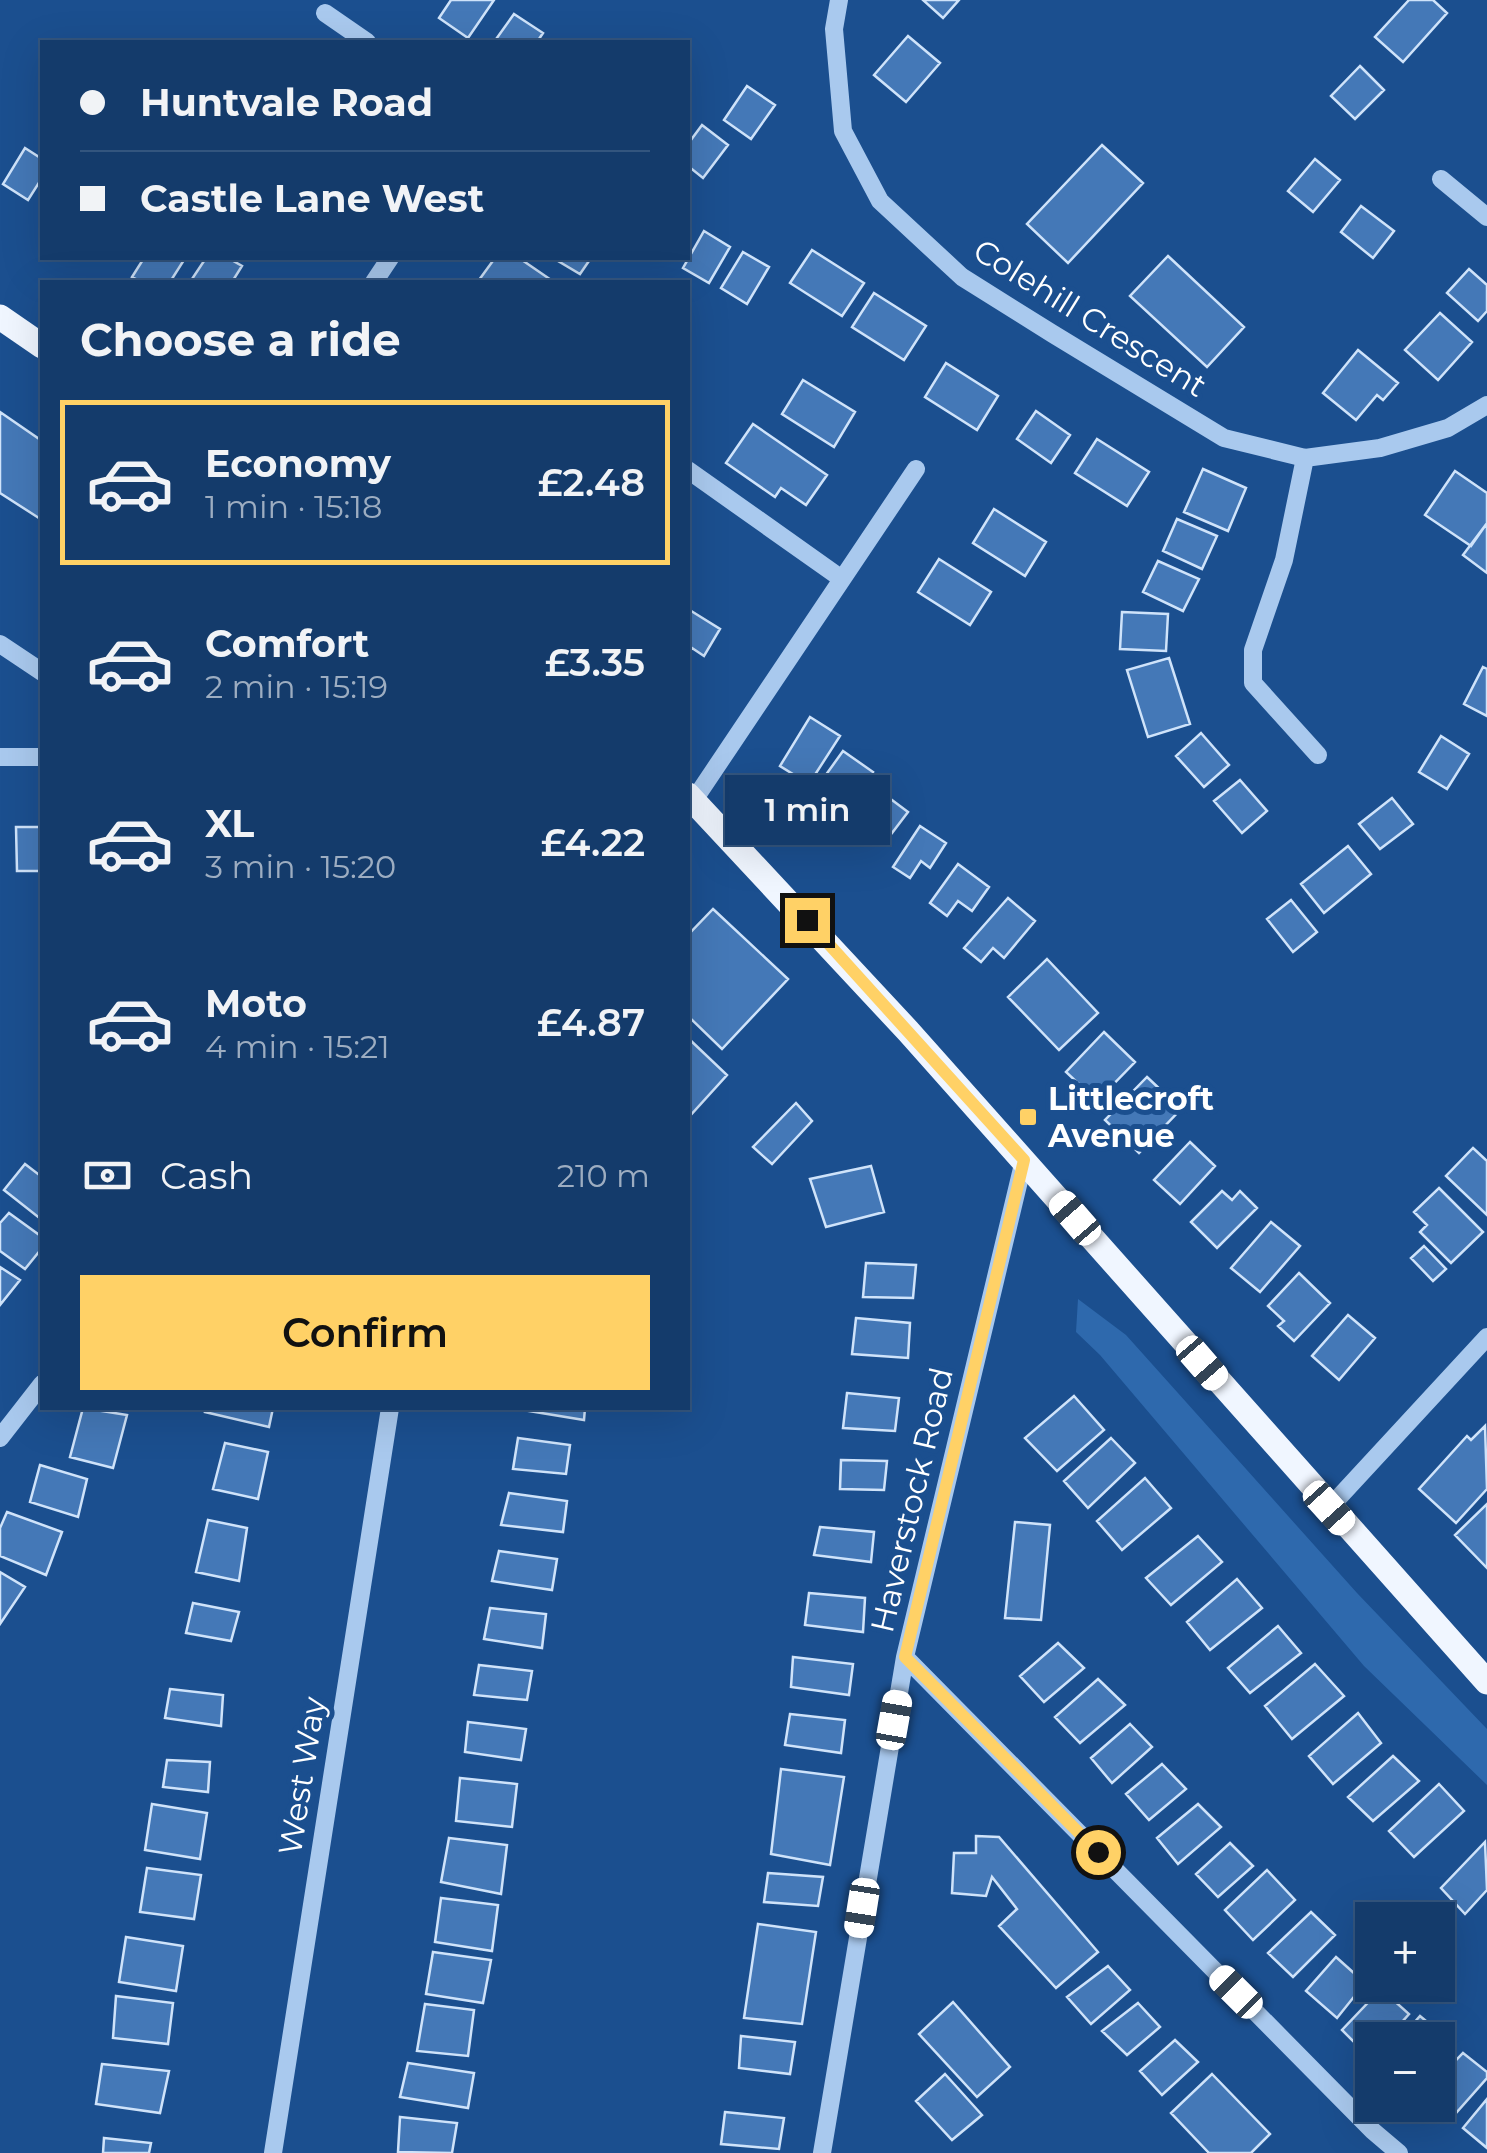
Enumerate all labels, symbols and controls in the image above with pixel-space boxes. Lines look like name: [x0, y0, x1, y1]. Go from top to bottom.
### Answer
text: Huntvale Road: [140, 79, 433, 126]
text: Castle Lane West: [140, 175, 484, 222]
street label: Colehill Crescent: [966, 230, 1214, 405]
text: Choose a ride: [80, 312, 401, 367]
icon: car: [85, 438, 175, 528]
text: Economy: [205, 440, 391, 487]
text: £2.48: [538, 459, 645, 506]
text: 1 min · 15:18: [205, 487, 382, 526]
icon: car: [85, 618, 175, 708]
text: Comfort: [205, 620, 369, 667]
text: £3.35: [545, 639, 645, 686]
text: 2 min · 15:19: [205, 667, 388, 706]
callout: 1 min: [724, 775, 890, 845]
text: 1 min: [765, 790, 850, 829]
icon: car: [85, 798, 175, 888]
text: XL: [205, 800, 254, 847]
text: £4.22: [541, 819, 645, 866]
text: 3 min · 15:20: [205, 847, 396, 886]
route end: [785, 898, 830, 943]
icon: car: [85, 978, 175, 1068]
text: Moto: [205, 980, 307, 1027]
text: £4.87: [537, 999, 645, 1046]
text: 4 min · 15:21: [205, 1027, 390, 1066]
place label: Littlecroft Avenue: [1047, 1079, 1214, 1155]
marker: Littlecroft Avenue: [1017, 1106, 1039, 1128]
icon: cash: [80, 1148, 135, 1203]
text: Cash: [160, 1152, 253, 1199]
text: 210 m: [557, 1156, 650, 1195]
car: [1044, 1186, 1106, 1250]
button: Confirm: [80, 1275, 650, 1390]
car: [1171, 1331, 1233, 1395]
street label: Haverstock Road: [862, 1364, 961, 1636]
car: [1298, 1476, 1360, 1540]
car: [874, 1688, 914, 1752]
street label: West Way: [270, 1693, 333, 1858]
route start: [1076, 1830, 1121, 1875]
car: [842, 1876, 882, 1940]
map controls: [1355, 1902, 1455, 2122]
button: +: [1355, 1902, 1455, 2002]
car: [1204, 1960, 1268, 2024]
button: −: [1355, 2022, 1455, 2122]

